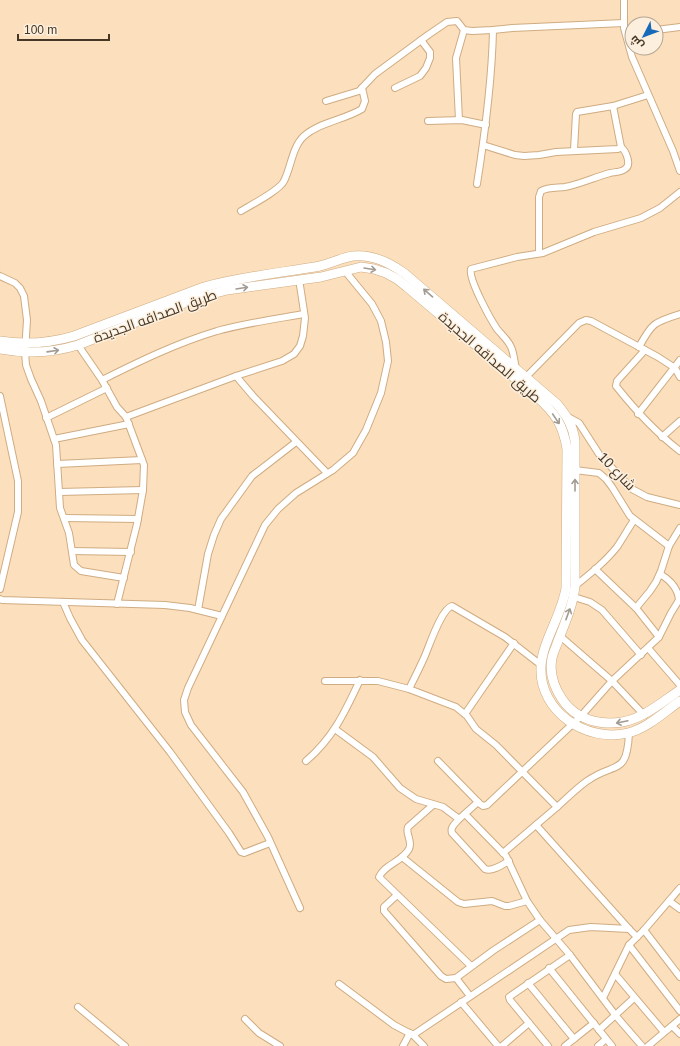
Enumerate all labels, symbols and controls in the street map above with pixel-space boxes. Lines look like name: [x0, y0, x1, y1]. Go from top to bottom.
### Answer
scale bar: [18, 16, 109, 42]
north arrow: [624, 16, 664, 56]
text: 100 m: [24, 23, 57, 37]
text: ش: [627, 33, 646, 52]
one-way arrow: [363, 265, 376, 273]
one-way arrow: [235, 284, 248, 292]
street label: طريق الصداقه الجديدة: [91, 286, 219, 347]
one-way arrow: [423, 289, 434, 298]
street label: طريق الصداقه الجديدة: [435, 308, 544, 406]
one-way arrow: [46, 347, 59, 355]
one-way arrow: [552, 413, 560, 424]
street label: شارع 10: [594, 449, 639, 494]
one-way arrow: [571, 479, 579, 492]
one-way arrow: [564, 608, 572, 620]
one-way arrow: [615, 718, 628, 726]

